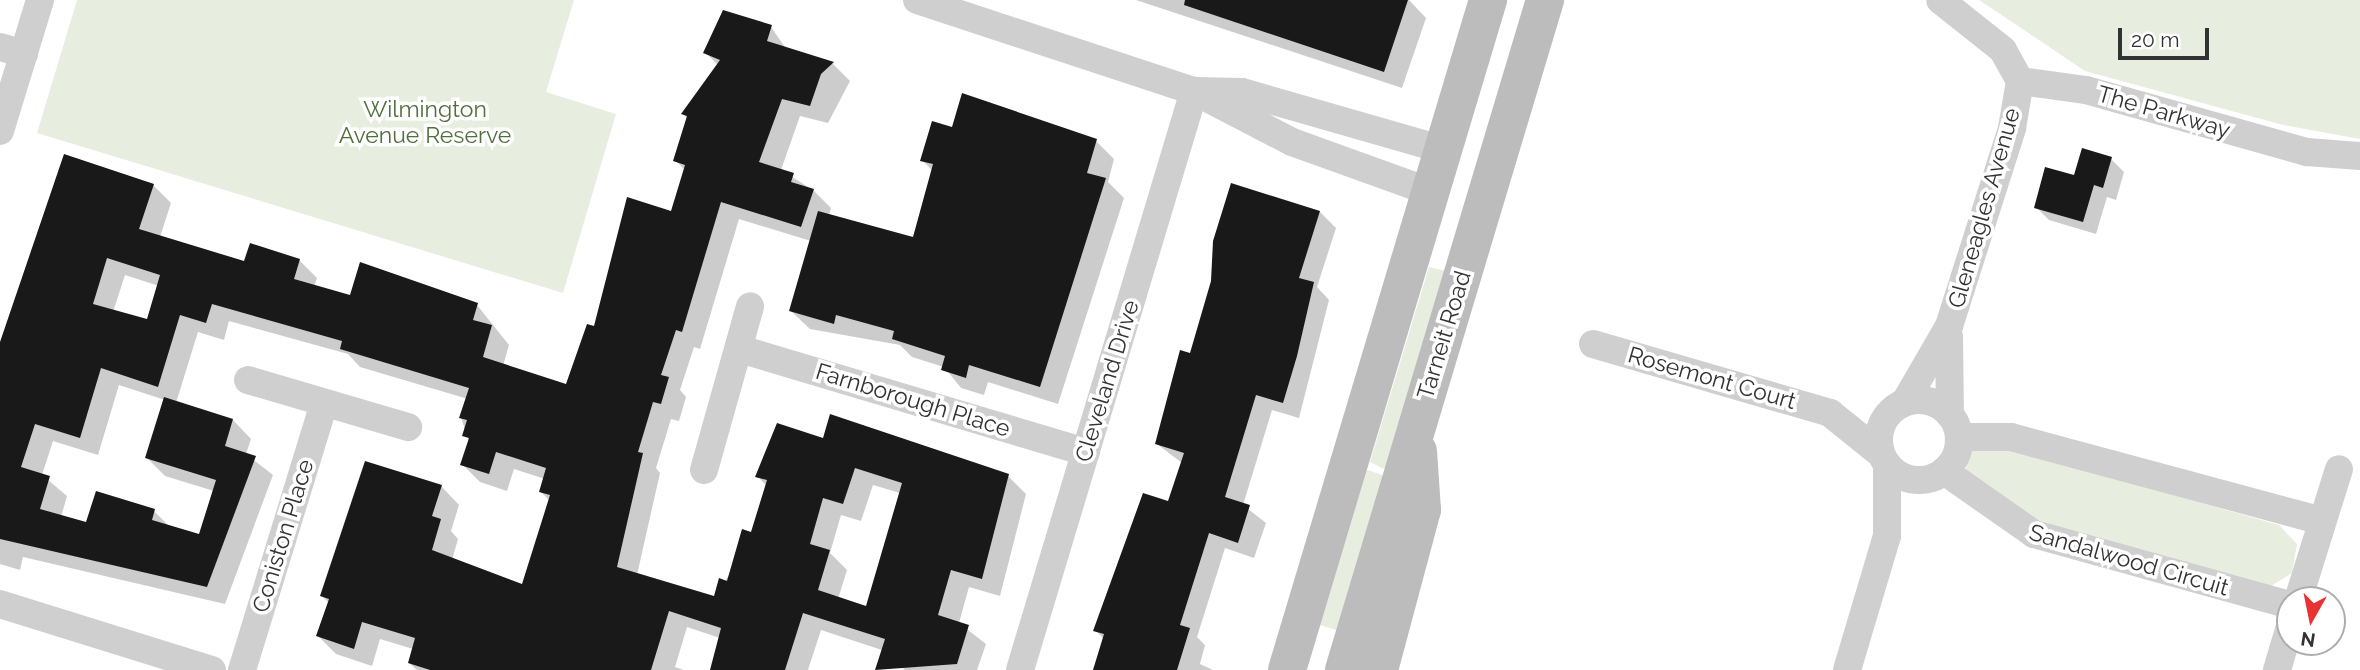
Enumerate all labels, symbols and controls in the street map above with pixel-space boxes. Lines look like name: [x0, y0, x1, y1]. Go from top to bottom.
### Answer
scale bar: [2122, 14, 2213, 58]
text: 20 m: [2131, 27, 2179, 52]
street label: The Parkway: [2094, 80, 2234, 144]
park label: Wilmington Avenue Reserve: [339, 95, 511, 149]
street label: Gleneagles Avenue: [1942, 105, 2026, 311]
street label: Tarneit Road: [1411, 267, 1477, 403]
street label: Cleveland Drive: [1069, 297, 1145, 465]
street label: Rosemont Court: [1625, 341, 1799, 415]
street label: Farnborough Place: [813, 357, 1013, 443]
street label: Coniston Place: [247, 456, 319, 616]
street label: Sandalwood Circuit: [2026, 518, 2232, 602]
north arrow: [2276, 586, 2346, 656]
text: N: [2299, 628, 2317, 652]

